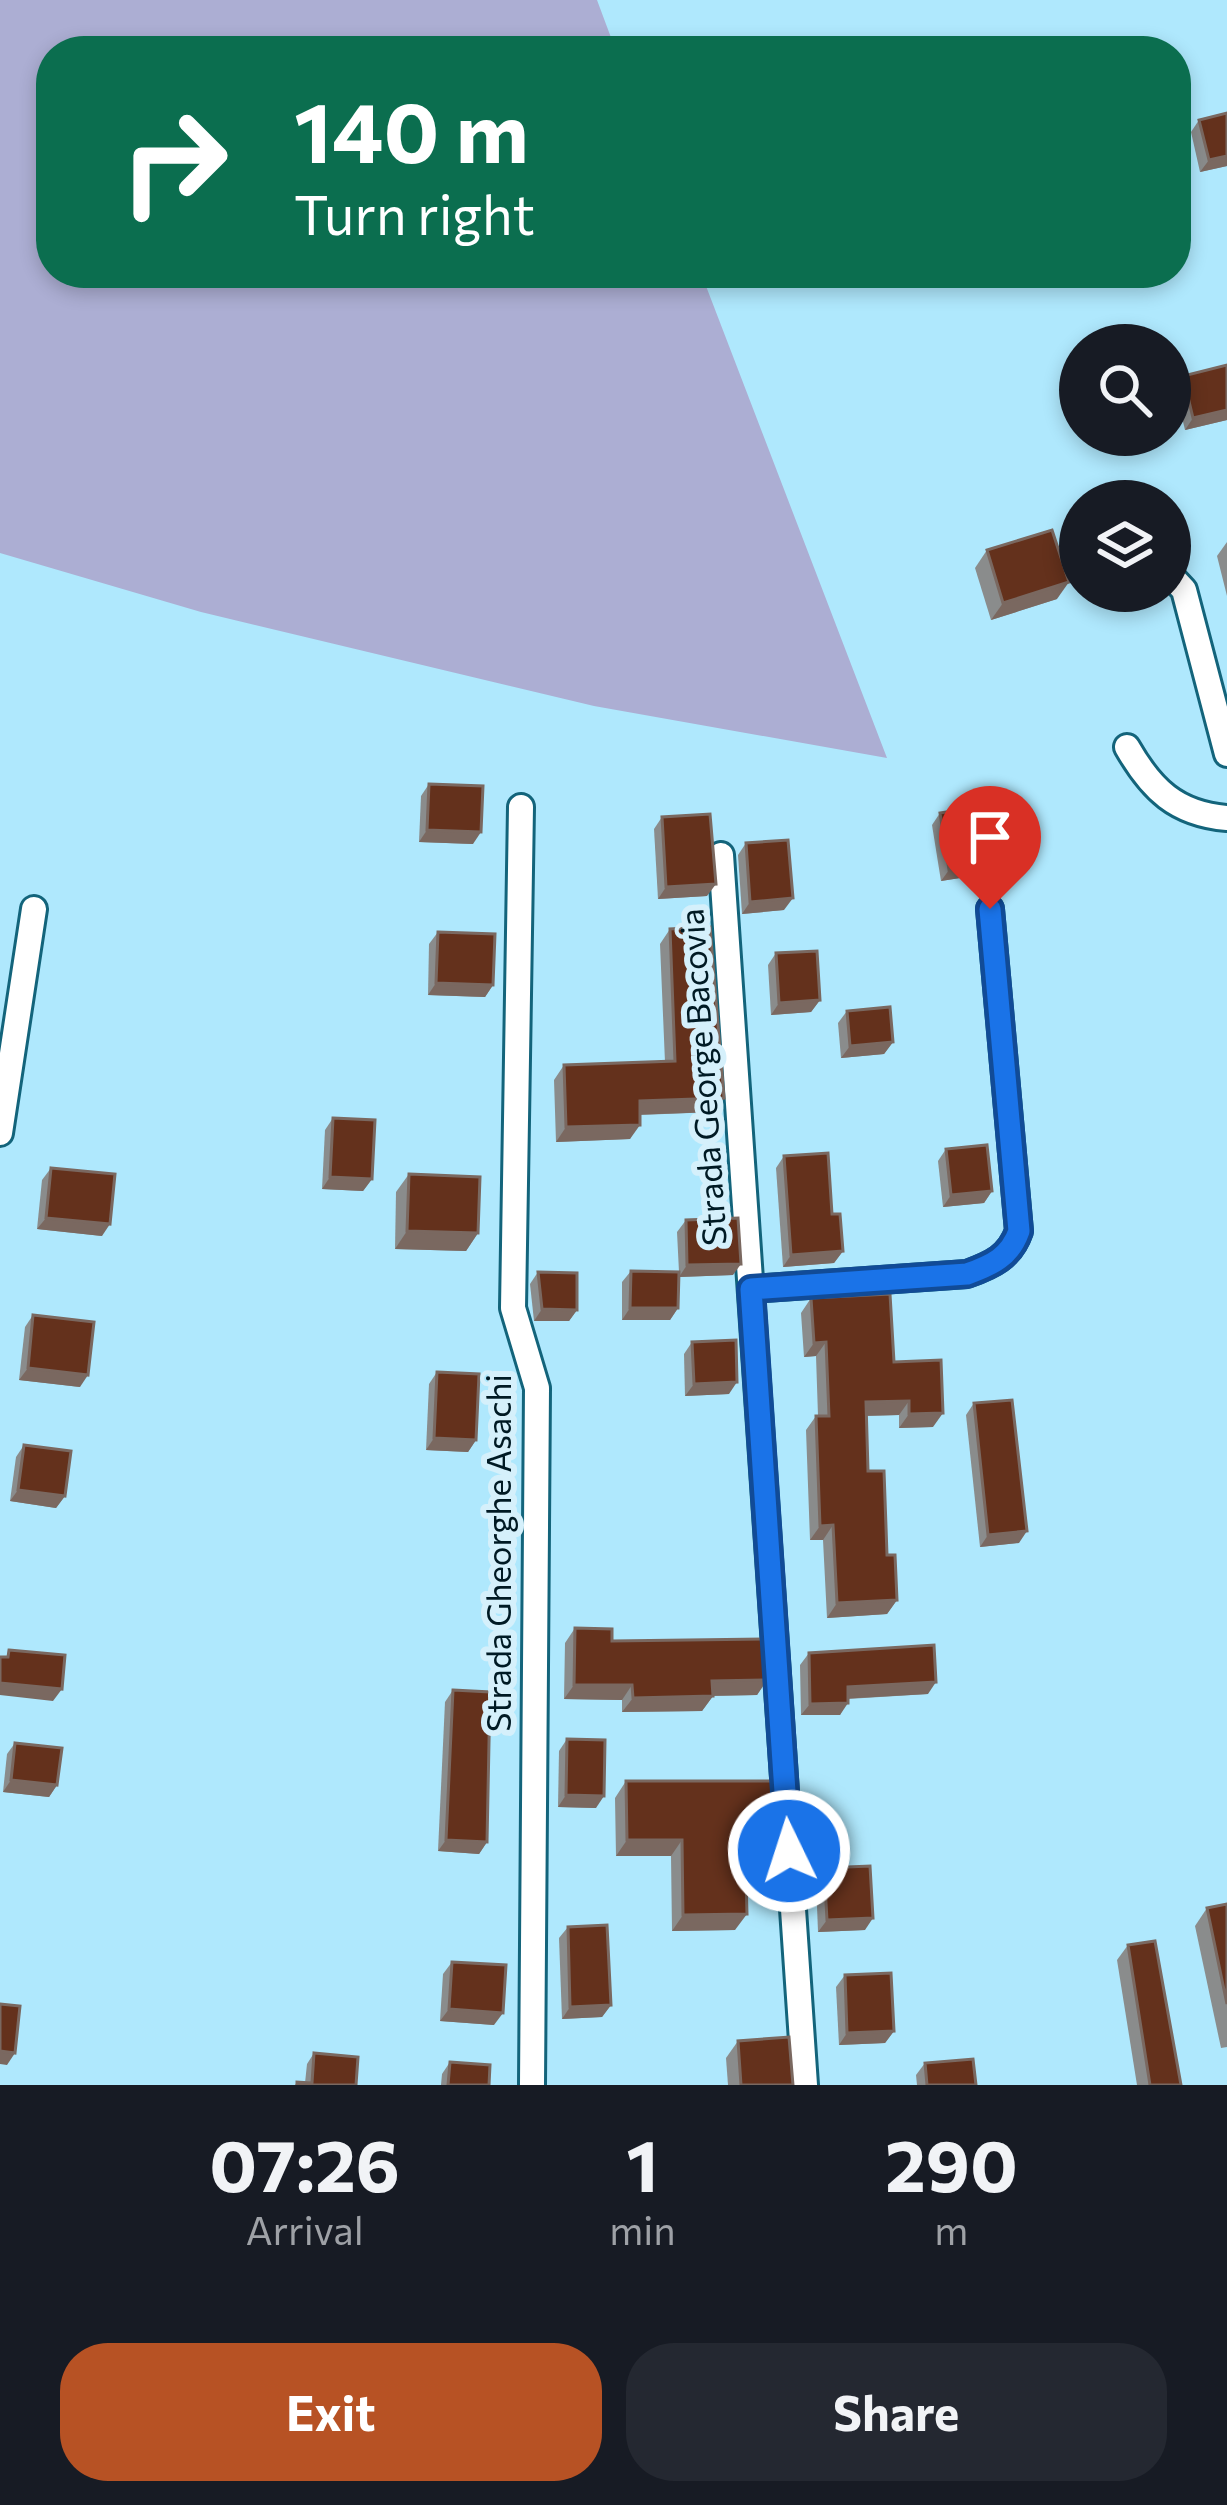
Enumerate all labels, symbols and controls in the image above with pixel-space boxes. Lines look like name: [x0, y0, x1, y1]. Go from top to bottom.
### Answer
text: 140 m: [294, 78, 529, 180]
icon: right: [96, 84, 252, 240]
text: Turn right: [294, 180, 535, 246]
map controls: [1059, 324, 1191, 612]
button: search: [1059, 324, 1191, 456]
button: layers: [1059, 480, 1191, 612]
pin: [939, 786, 1041, 909]
icon: arrive: [957, 804, 1023, 870]
street label: Strada George Bacovia: [669, 907, 734, 1247]
street label: Strada Gheorghe Asachi: [477, 1374, 518, 1732]
position arrow: [726, 1788, 852, 1914]
text: 07:26: [209, 2119, 400, 2207]
text: 1: [626, 2119, 659, 2207]
text: 290: [885, 2119, 1018, 2207]
text: Arrival: [246, 2205, 364, 2253]
text: min: [609, 2205, 676, 2253]
text: m: [934, 2205, 968, 2253]
button: Exit: [60, 2343, 602, 2481]
button: Share: [626, 2343, 1167, 2481]

